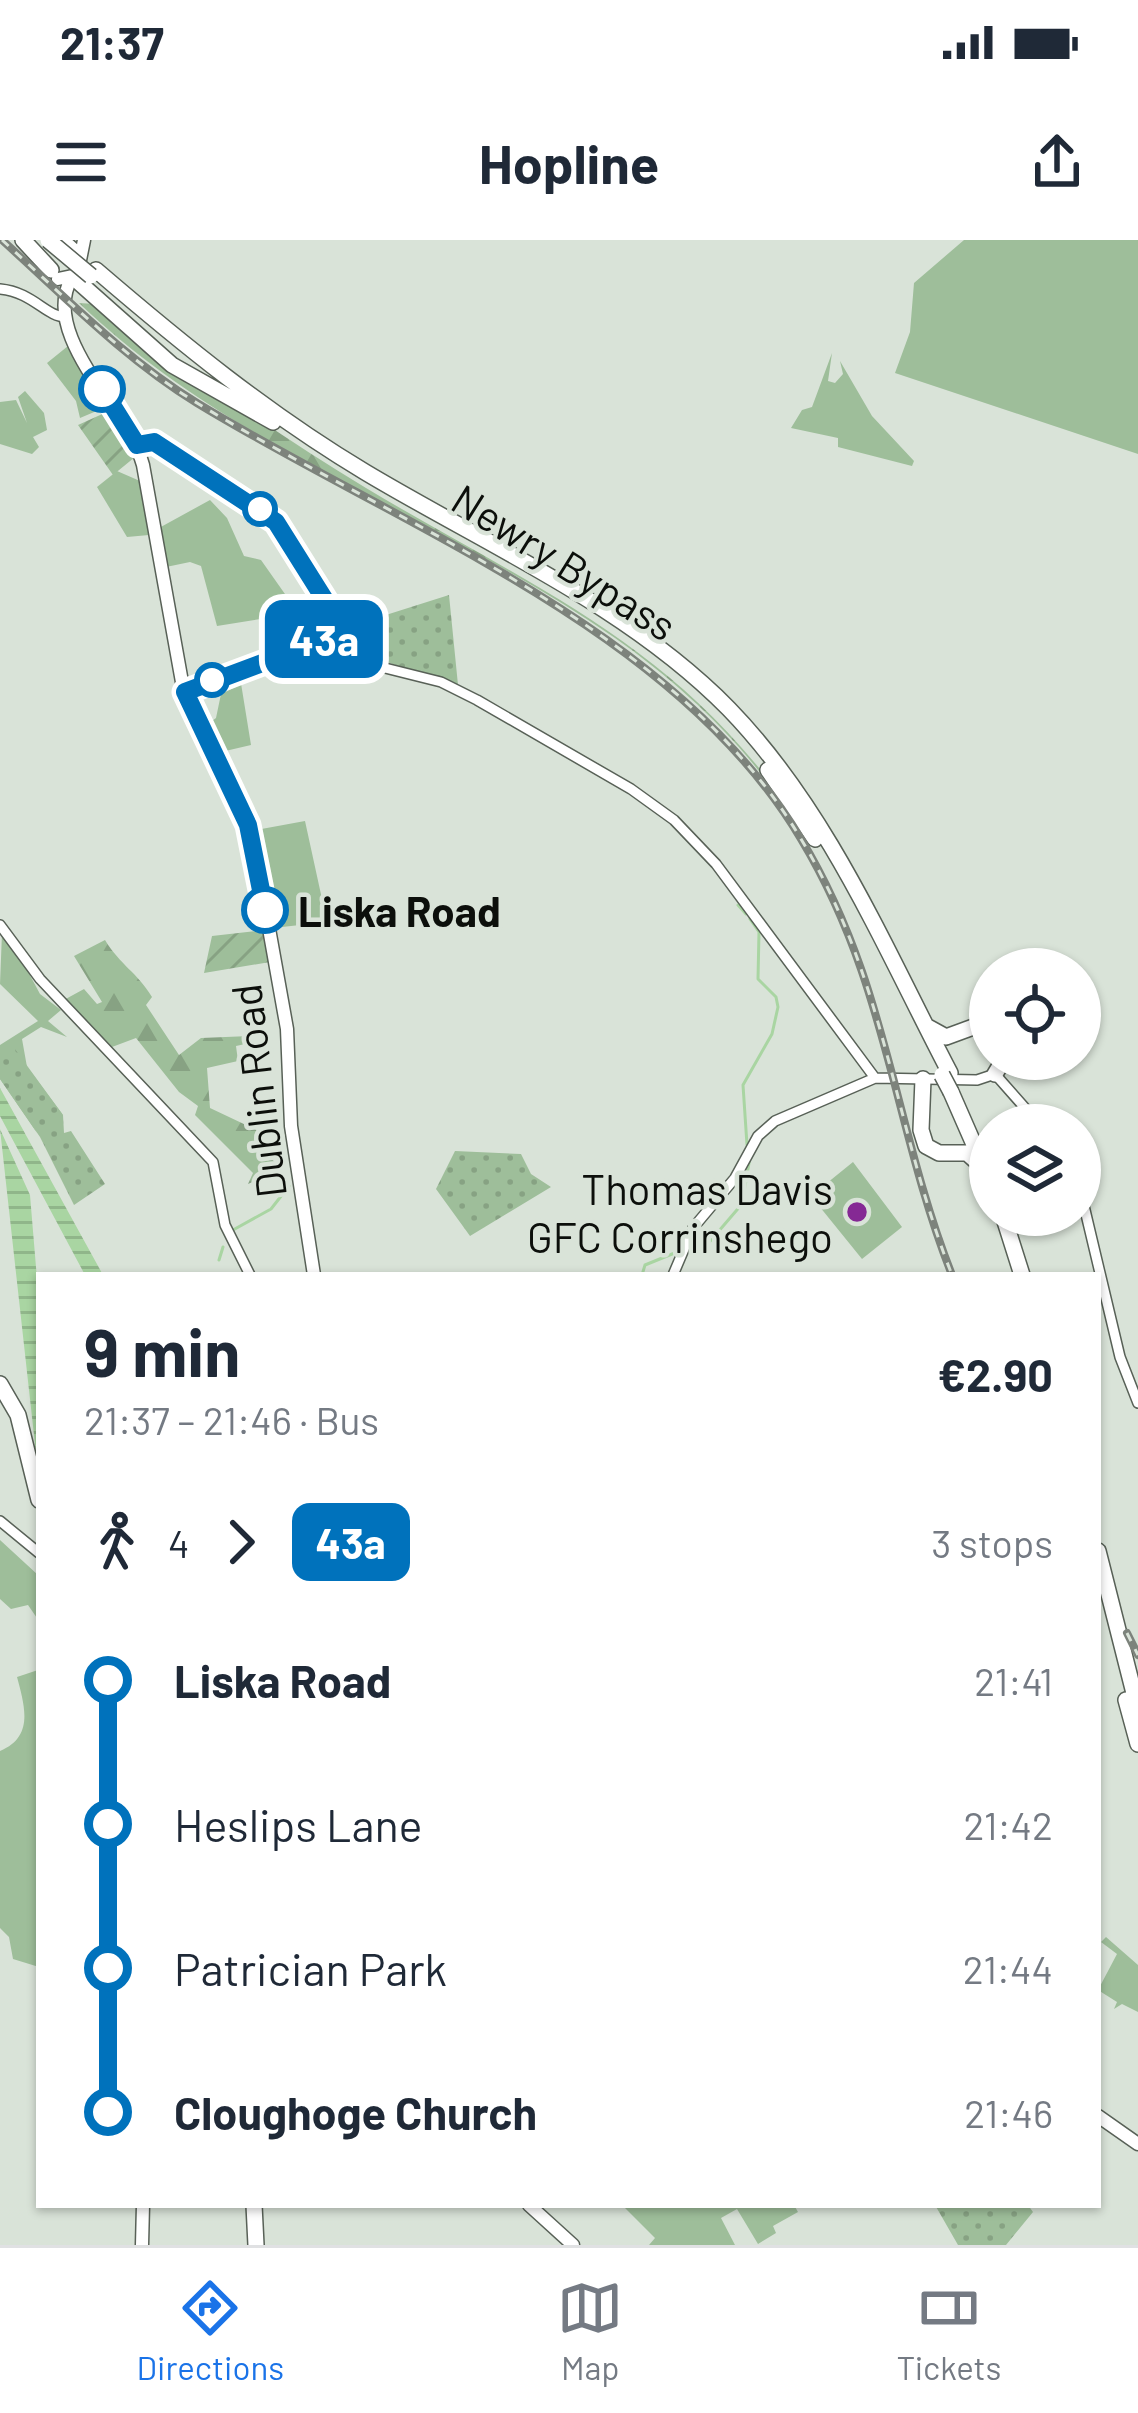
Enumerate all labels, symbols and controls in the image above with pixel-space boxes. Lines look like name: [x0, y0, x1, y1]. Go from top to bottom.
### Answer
text: 21:37: [60, 15, 164, 69]
icon: menu: [48, 129, 114, 195]
icon: share: [1024, 129, 1090, 195]
text: Hopline: [479, 130, 659, 195]
unlabelled marker: [80, 367, 124, 411]
street label: Newry Bypass: [443, 472, 686, 650]
unlabelled marker: [244, 493, 276, 525]
line badge: 43a: [255, 600, 393, 678]
text: 43a: [289, 614, 359, 664]
unlabelled marker: [196, 664, 228, 696]
place label: Liska Road: [298, 885, 501, 935]
marker: Liska Road: [243, 888, 287, 932]
map controls: [969, 948, 1101, 1236]
button: locate: [969, 948, 1101, 1080]
street label: Dublin Road: [219, 981, 295, 1201]
button: layers: [969, 1104, 1101, 1236]
place label: Thomas Davis GFC Corrinshego: [527, 1163, 833, 1262]
marker: Thomas Davis GFC Corrinshego: [844, 1199, 870, 1225]
text: 9 min: [84, 1311, 240, 1390]
text: €2.90: [938, 1347, 1053, 1401]
text: 21:37 – 21:46 · Bus: [84, 1396, 379, 1443]
icon: walk: [84, 1509, 150, 1575]
icon: forward: [208, 1509, 274, 1575]
text: 43a: [316, 1517, 386, 1567]
text: 4: [168, 1519, 190, 1566]
text: 3 stops: [931, 1519, 1053, 1566]
text: Liska Road: [174, 1653, 391, 1707]
text: 21:41: [974, 1657, 1053, 1704]
text: Heslips Lane: [174, 1797, 422, 1851]
text: 21:42: [963, 1801, 1053, 1848]
text: Patrician Park: [174, 1941, 447, 1995]
text: 21:44: [963, 1945, 1053, 1992]
text: Cloughoge Church: [174, 2085, 537, 2139]
text: 21:46: [964, 2089, 1053, 2136]
tab: Directions: [137, 2275, 284, 2387]
tab: Map: [557, 2275, 623, 2387]
tab: Tickets: [896, 2275, 1001, 2387]

